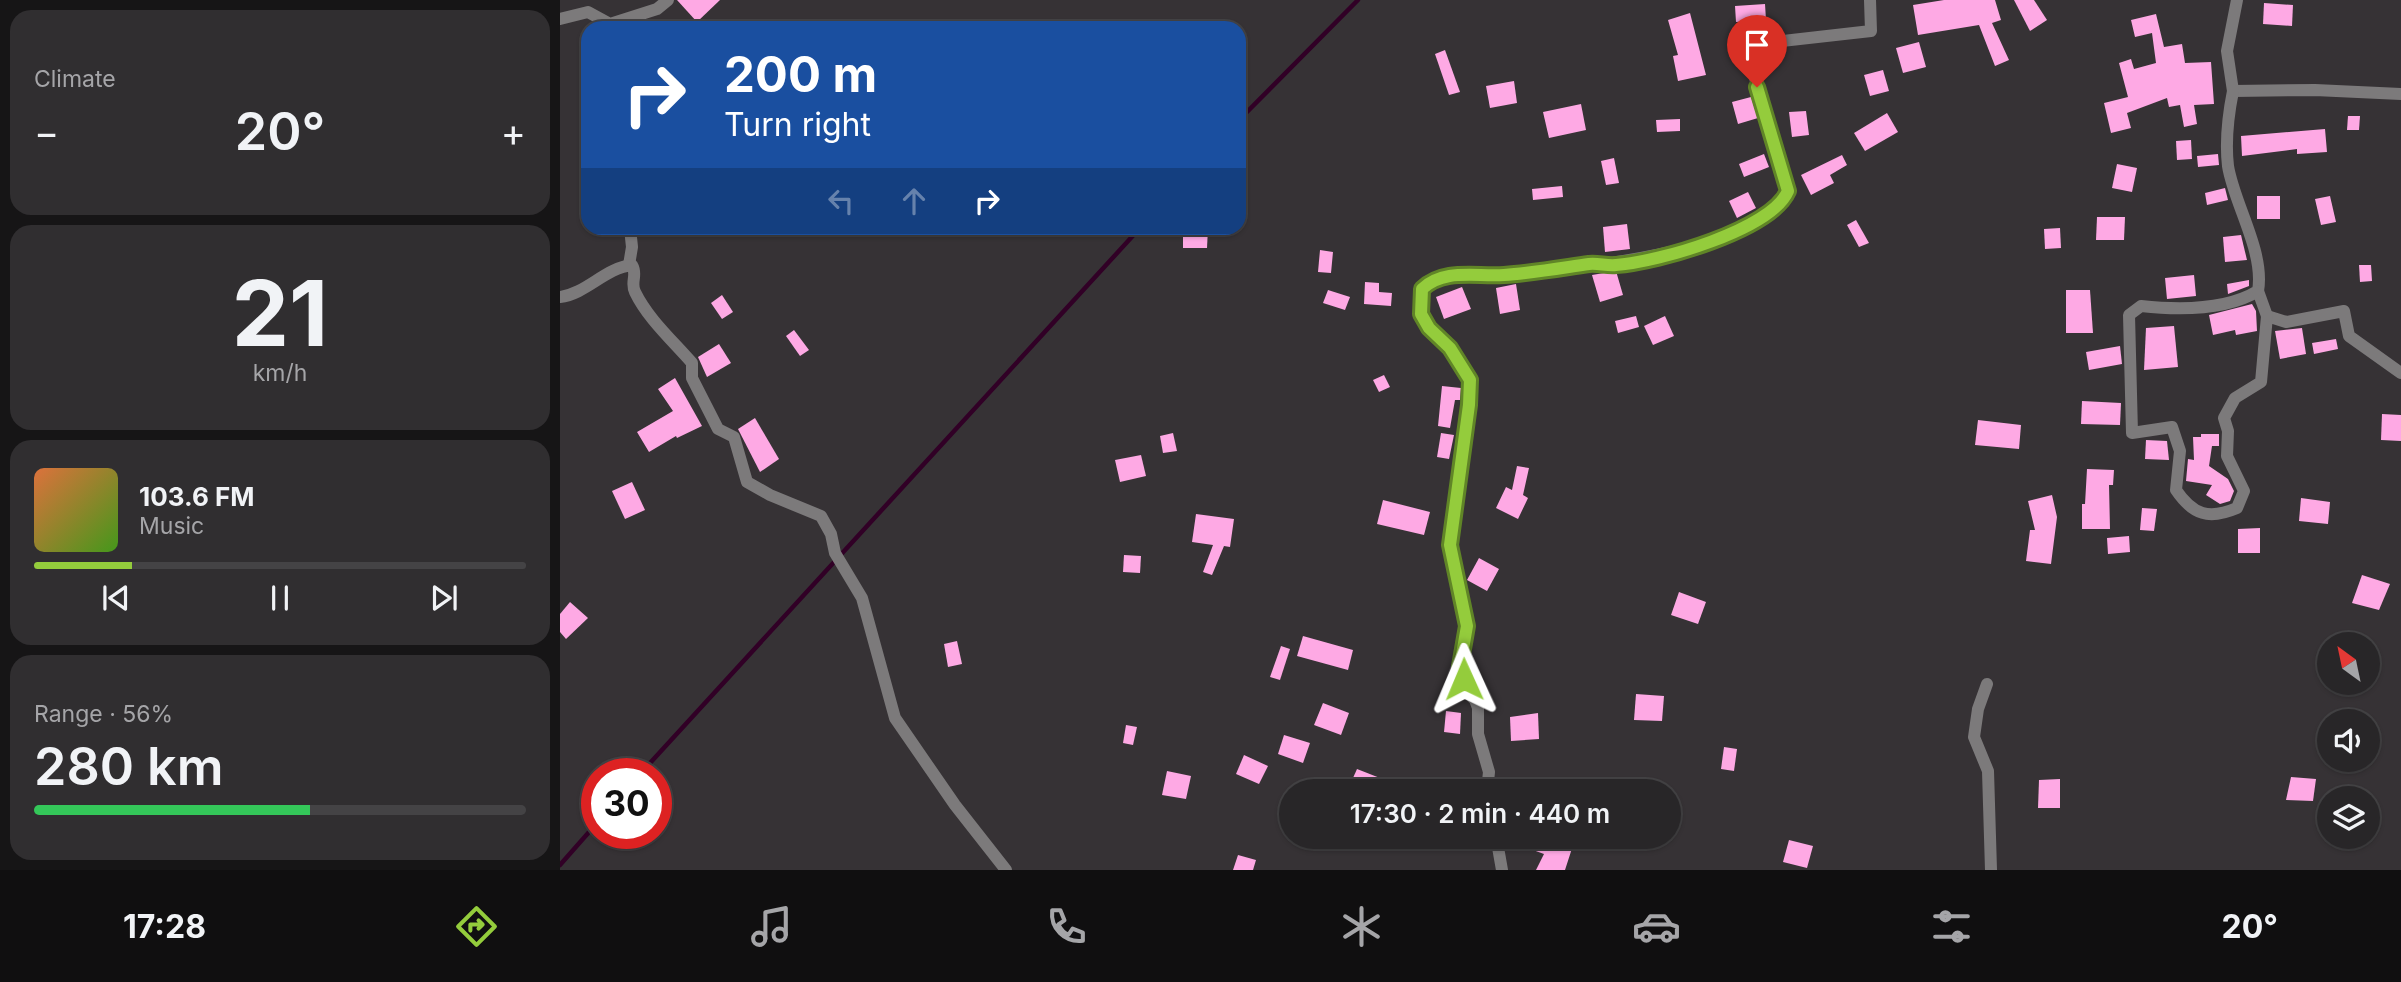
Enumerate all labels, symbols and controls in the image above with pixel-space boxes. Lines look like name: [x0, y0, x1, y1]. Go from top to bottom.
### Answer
pin: [1727, 15, 1787, 87]
icon: arrive: [1738, 26, 1776, 64]
text: 200 m: [724, 45, 877, 104]
icon: right: [609, 49, 700, 140]
text: Climate: [34, 65, 116, 93]
text: 20°: [235, 100, 325, 163]
text: Turn right: [724, 105, 871, 144]
text: −: [34, 109, 59, 155]
text: +: [501, 109, 526, 155]
icon: left: [822, 182, 860, 220]
icon: ahead: [895, 182, 933, 220]
icon: right: [968, 182, 1006, 220]
text: 21: [232, 258, 328, 368]
text: km/h: [253, 359, 307, 387]
text: 103.6 FM: [139, 481, 254, 512]
text: Music: [139, 512, 204, 540]
icon: previous: [97, 579, 135, 617]
icon: pause: [261, 579, 299, 617]
icon: next: [425, 579, 463, 617]
north arrow: [2317, 632, 2380, 695]
map controls: [2317, 632, 2380, 849]
position arrow: [1427, 642, 1501, 716]
text: Range · 56%: [34, 700, 173, 728]
button: sound: [2317, 709, 2380, 772]
text: 280 km: [34, 735, 224, 798]
speed limit sign: 30: [581, 758, 672, 849]
button: layers: [2317, 786, 2380, 849]
text: 17:30 · 2 min · 440 m: [1350, 798, 1610, 829]
icon: directions: [452, 902, 501, 951]
icon: music: [747, 902, 796, 951]
icon: phone: [1042, 902, 1091, 951]
icon: climate: [1337, 902, 1386, 951]
icon: car: [1632, 902, 1681, 951]
icon: filters: [1927, 902, 1976, 951]
text: 17:28: [123, 907, 206, 946]
text: 20°: [2222, 907, 2278, 946]

